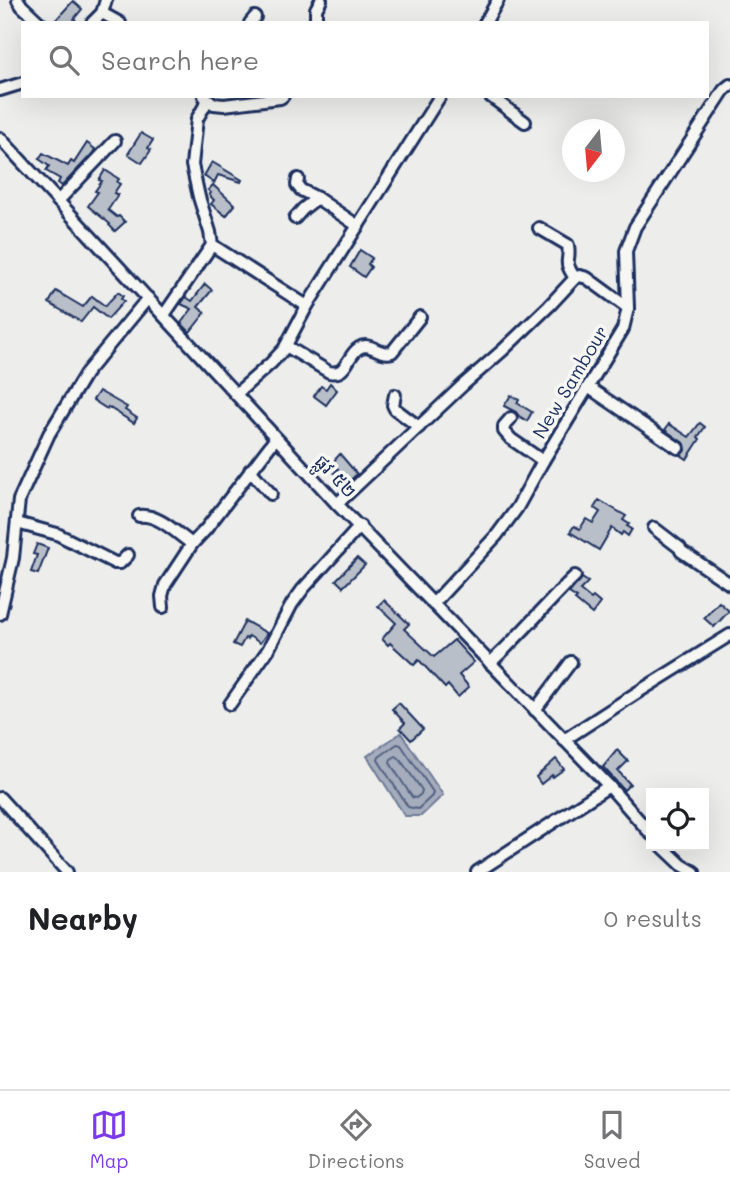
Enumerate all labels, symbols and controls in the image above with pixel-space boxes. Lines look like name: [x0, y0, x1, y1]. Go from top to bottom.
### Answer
search box: [21, 21, 709, 98]
icon: search: [45, 41, 83, 79]
text: Search here: [101, 43, 259, 77]
north arrow: [562, 119, 625, 182]
street label: New Sambour: [526, 321, 613, 443]
street label: ផ្លូវ ៥២: [306, 449, 363, 507]
map controls: [646, 788, 709, 851]
button: locate: [646, 788, 709, 851]
text: Nearby: [28, 898, 138, 938]
text: 0 results: [604, 903, 702, 933]
tab: Map: [90, 1106, 128, 1173]
tab: Directions: [308, 1106, 404, 1173]
tab: Saved: [584, 1106, 640, 1173]

